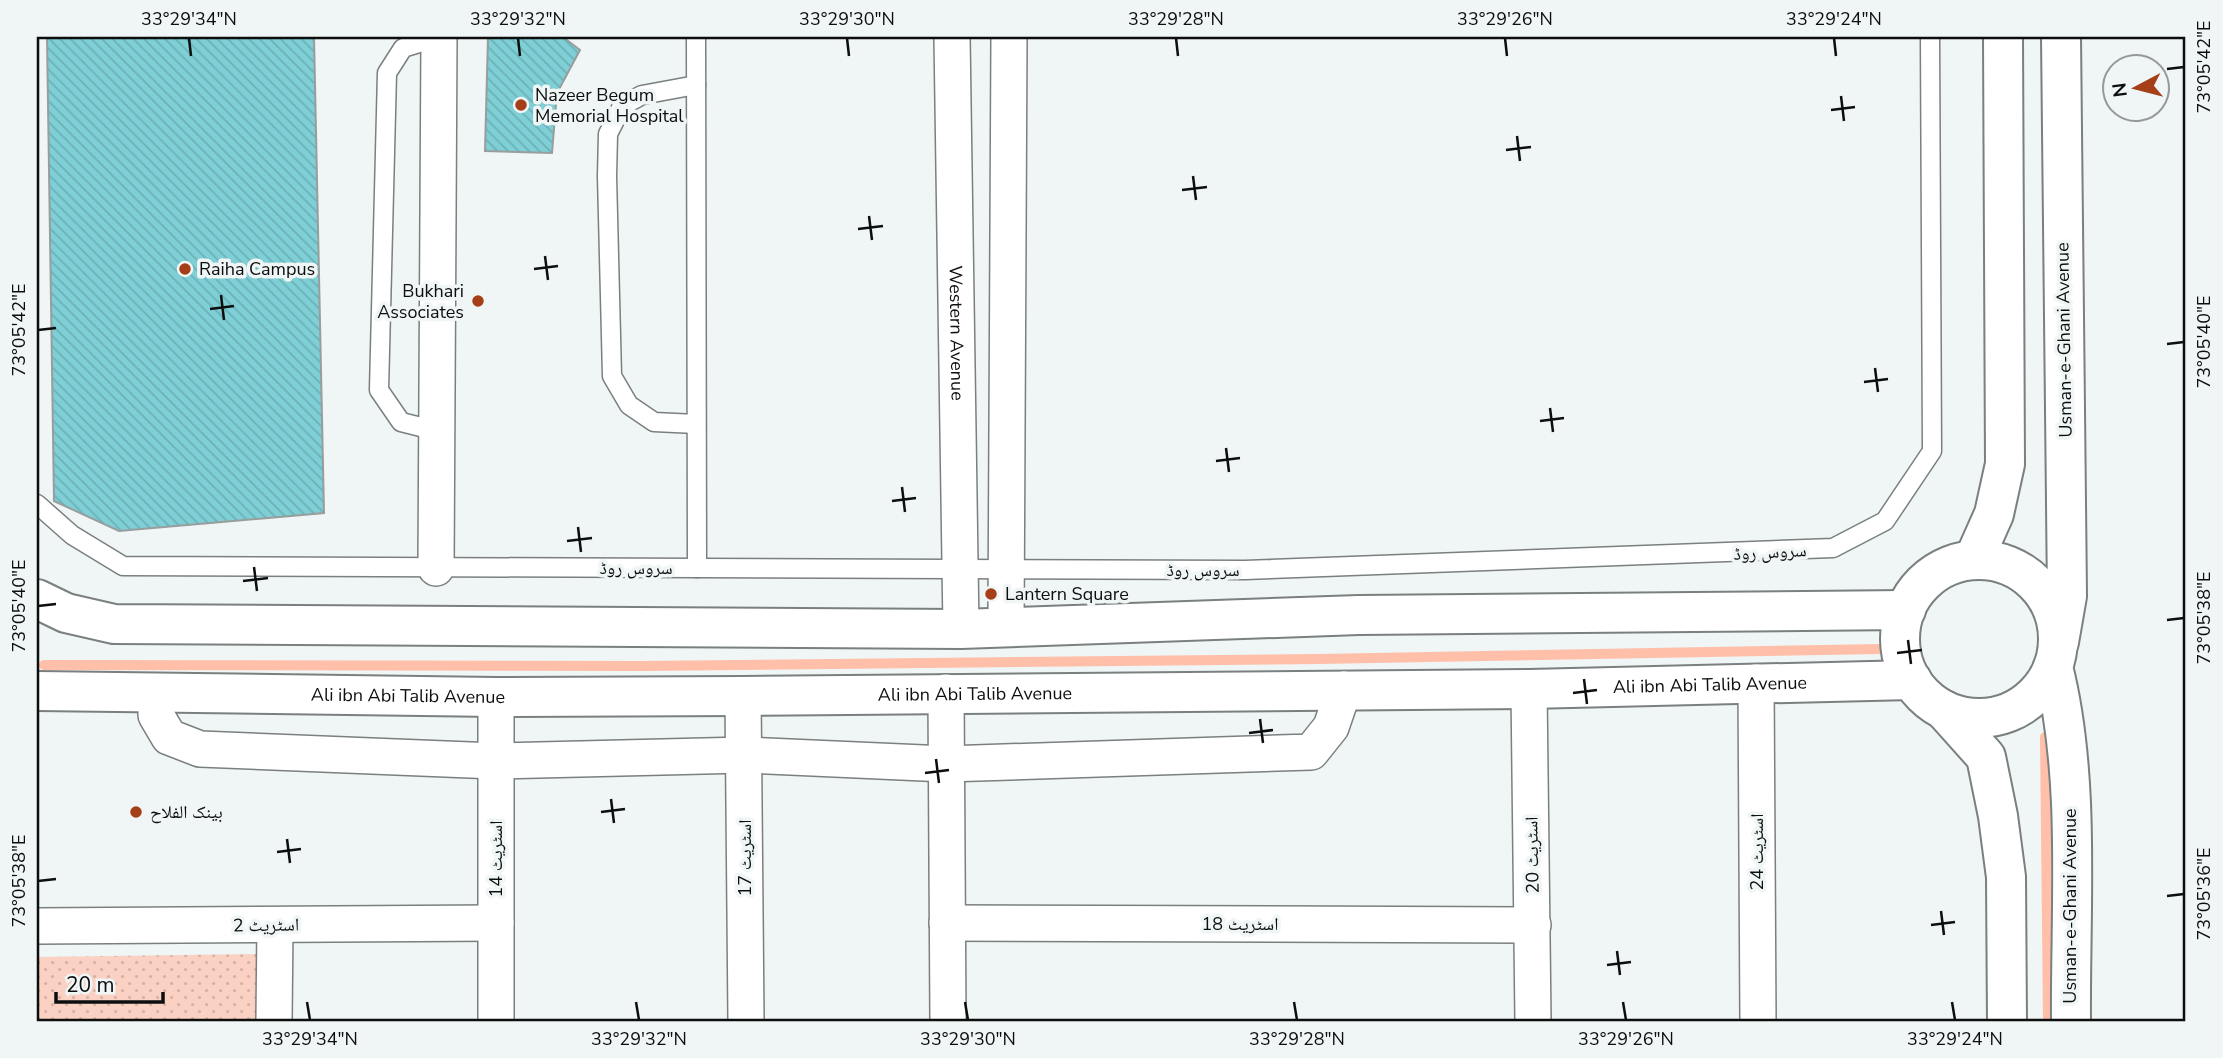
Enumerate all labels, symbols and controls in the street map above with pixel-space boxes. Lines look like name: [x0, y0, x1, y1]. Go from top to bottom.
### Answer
text: 33°29'34"N: [141, 7, 237, 31]
text: 33°29'32"N: [470, 7, 566, 31]
text: 33°29'30"N: [799, 7, 895, 31]
text: 33°29'28"N: [1128, 7, 1224, 31]
text: 33°29'26"N: [1457, 7, 1553, 31]
text: 33°29'24"N: [1786, 7, 1882, 31]
text: 73°05'42"E: [2192, 21, 2216, 114]
north arrow: [2100, 52, 2170, 122]
text: N: [2106, 81, 2134, 99]
place label: Nazeer Begum Memorial Hospital: [535, 83, 684, 128]
marker: Nazeer Begum Memorial Hospital: [513, 97, 529, 113]
street label: Usman-e-Ghani Avenue: [2050, 242, 2078, 438]
place label: Raiha Campus: [199, 257, 315, 281]
marker: Raiha Campus: [177, 261, 193, 277]
street label: Western Avenue: [943, 265, 970, 401]
place label: Bukhari Associates: [377, 279, 464, 324]
text: 73°05'42"E: [7, 284, 31, 377]
marker: Bukhari Associates: [470, 293, 486, 309]
text: 73°05'40"E: [2192, 296, 2216, 389]
street label: سروس روڈ: [1733, 538, 1807, 566]
street label: سروس روڈ: [599, 556, 673, 580]
street label: سروس روڈ: [1166, 558, 1240, 582]
text: 73°05'40"E: [7, 560, 31, 653]
text: 73°05'38"E: [2192, 572, 2216, 665]
place label: Lantern Square: [1005, 582, 1129, 606]
marker: Lantern Square: [983, 586, 999, 602]
street label: Ali ibn Abi Talib Avenue: [1612, 670, 1807, 699]
street label: Ali ibn Abi Talib Avenue: [878, 681, 1072, 707]
street label: Ali ibn Abi Talib Avenue: [311, 683, 505, 709]
place label: بینک الفلاح: [150, 800, 223, 824]
marker: بینک الفلاح: [128, 804, 144, 820]
street label: Usman-e-Ghani Avenue: [2058, 808, 2082, 1004]
street label: اسٹریٹ 24: [1745, 814, 1769, 891]
street label: اسٹریٹ 20: [1519, 816, 1545, 894]
street label: اسٹریٹ 17: [733, 820, 757, 897]
street label: اسٹریٹ 14: [484, 821, 508, 898]
text: 73°05'38"E: [7, 835, 31, 928]
text: 73°05'36"E: [2192, 848, 2216, 941]
street label: اسٹریٹ 2: [233, 912, 299, 938]
street label: اسٹریٹ 18: [1202, 912, 1279, 936]
scale bar: [56, 960, 163, 1004]
text: 20 m: [66, 971, 115, 999]
text: 33°29'34"N: [262, 1027, 358, 1051]
text: 33°29'32"N: [591, 1027, 687, 1051]
text: 33°29'30"N: [920, 1027, 1016, 1051]
text: 33°29'28"N: [1249, 1027, 1345, 1051]
text: 33°29'26"N: [1578, 1027, 1674, 1051]
text: 33°29'24"N: [1907, 1027, 2003, 1051]

